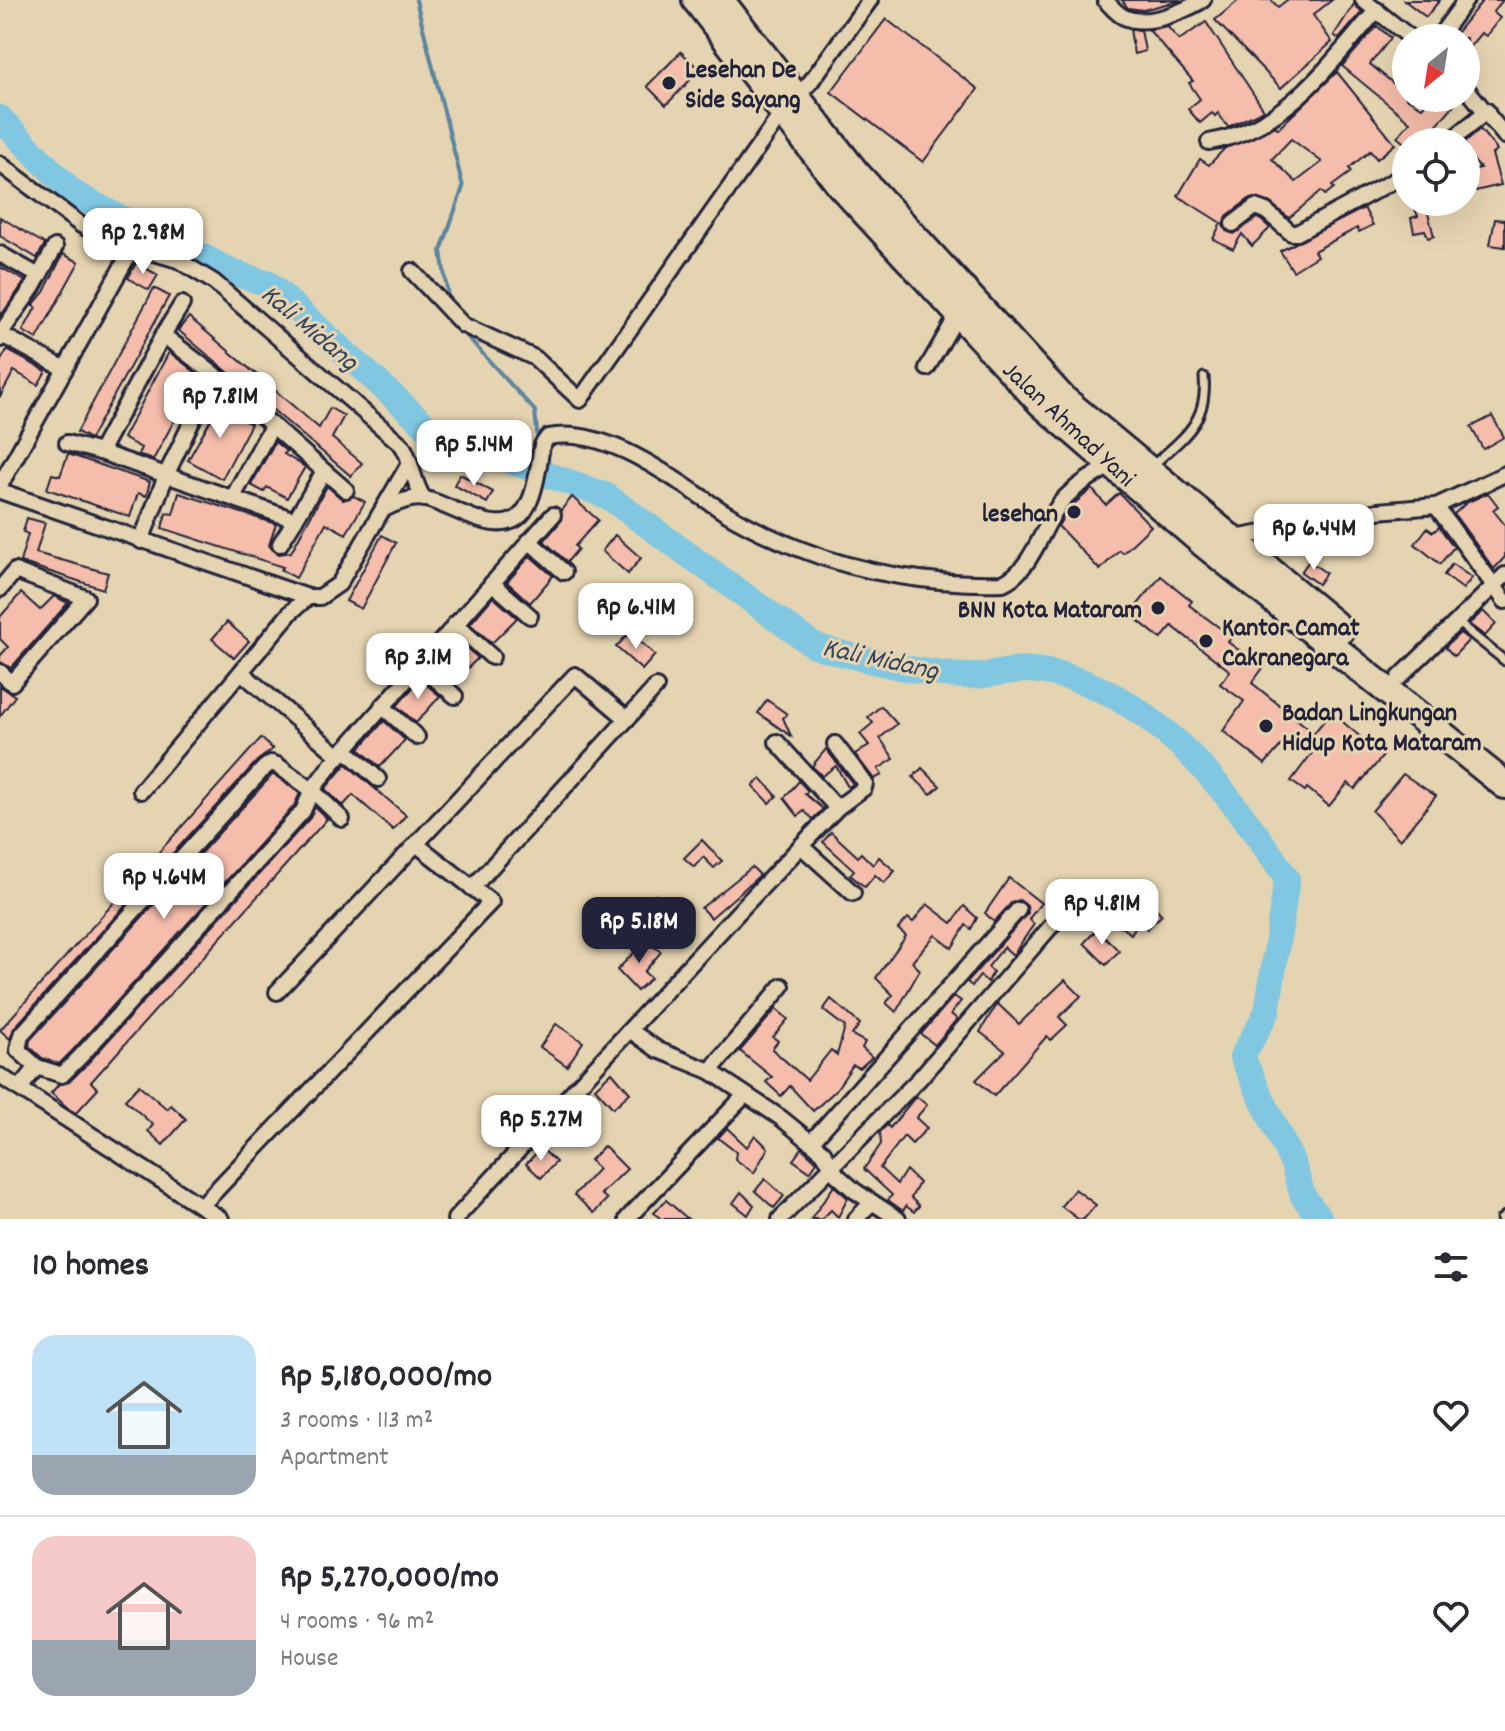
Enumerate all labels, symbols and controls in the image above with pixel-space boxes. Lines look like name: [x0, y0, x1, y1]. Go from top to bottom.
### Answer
north arrow: [1392, 24, 1480, 112]
map controls: [1392, 24, 1480, 216]
place label: Lesehan De Side Sayang: [685, 53, 801, 120]
marker: Lesehan De Side Sayang: [660, 74, 678, 92]
button: locate: [1392, 128, 1480, 216]
pin: Rp 2.98M: [60, 208, 226, 276]
text: Rp 2.98M: [101, 215, 185, 252]
water label: Kali Midang: [250, 277, 366, 383]
street label: Jalan Ahmad Yani: [993, 354, 1143, 497]
pin: Rp 7.81M: [137, 372, 303, 440]
text: Rp 7.81M: [182, 379, 258, 416]
pin: Rp 5.14M: [391, 420, 557, 488]
text: Rp 5.14M: [435, 427, 513, 464]
place label: lesehan: [982, 497, 1058, 534]
marker: lesehan: [1065, 503, 1083, 521]
pin: Rp 6.44M: [1231, 504, 1397, 572]
text: Rp 6.44M: [1272, 511, 1356, 548]
pin: Rp 6.41M: [553, 583, 719, 651]
text: Rp 6.41M: [596, 590, 676, 627]
place label: BNN Kota Mataram: [958, 593, 1142, 630]
marker: BNN Kota Mataram: [1149, 599, 1167, 617]
place label: Kantor Camat Cakranegara: [1222, 611, 1360, 678]
water label: Kali Midang: [818, 630, 942, 694]
marker: Kantor Camat Cakranegara: [1197, 632, 1215, 650]
pin: Rp 3.1M: [344, 633, 492, 701]
text: Rp 3.1M: [384, 640, 452, 677]
place label: Badan Lingkungan Hidup Kota Mataram: [1282, 696, 1482, 763]
marker: Badan Lingkungan Hidup Kota Mataram: [1257, 717, 1275, 735]
pin: Rp 4.64M: [81, 853, 247, 921]
text: Rp 4.64M: [122, 860, 206, 897]
pin: Rp 4.81M: [1019, 879, 1185, 947]
text: Rp 4.81M: [1063, 886, 1141, 923]
pin: Rp 5.18M: [556, 897, 722, 965]
text: Rp 5.18M: [600, 904, 678, 941]
pin: Rp 5.27M: [458, 1095, 624, 1163]
text: Rp 5.27M: [499, 1102, 583, 1139]
text: 10 homes: [32, 1243, 149, 1292]
icon: filters: [1429, 1245, 1473, 1289]
text: Rp 5,180,000/mo: [280, 1354, 492, 1403]
icon: home: [96, 1367, 192, 1463]
icon: heart: [1429, 1393, 1473, 1437]
text: 3 rooms · 113 m²: [280, 1403, 433, 1440]
text: Apartment: [280, 1440, 389, 1477]
text: Rp 5,270,000/mo: [280, 1555, 499, 1604]
icon: home: [96, 1568, 192, 1664]
icon: heart: [1429, 1594, 1473, 1638]
text: 4 rooms · 96 m²: [280, 1604, 434, 1641]
text: House: [280, 1641, 338, 1678]

